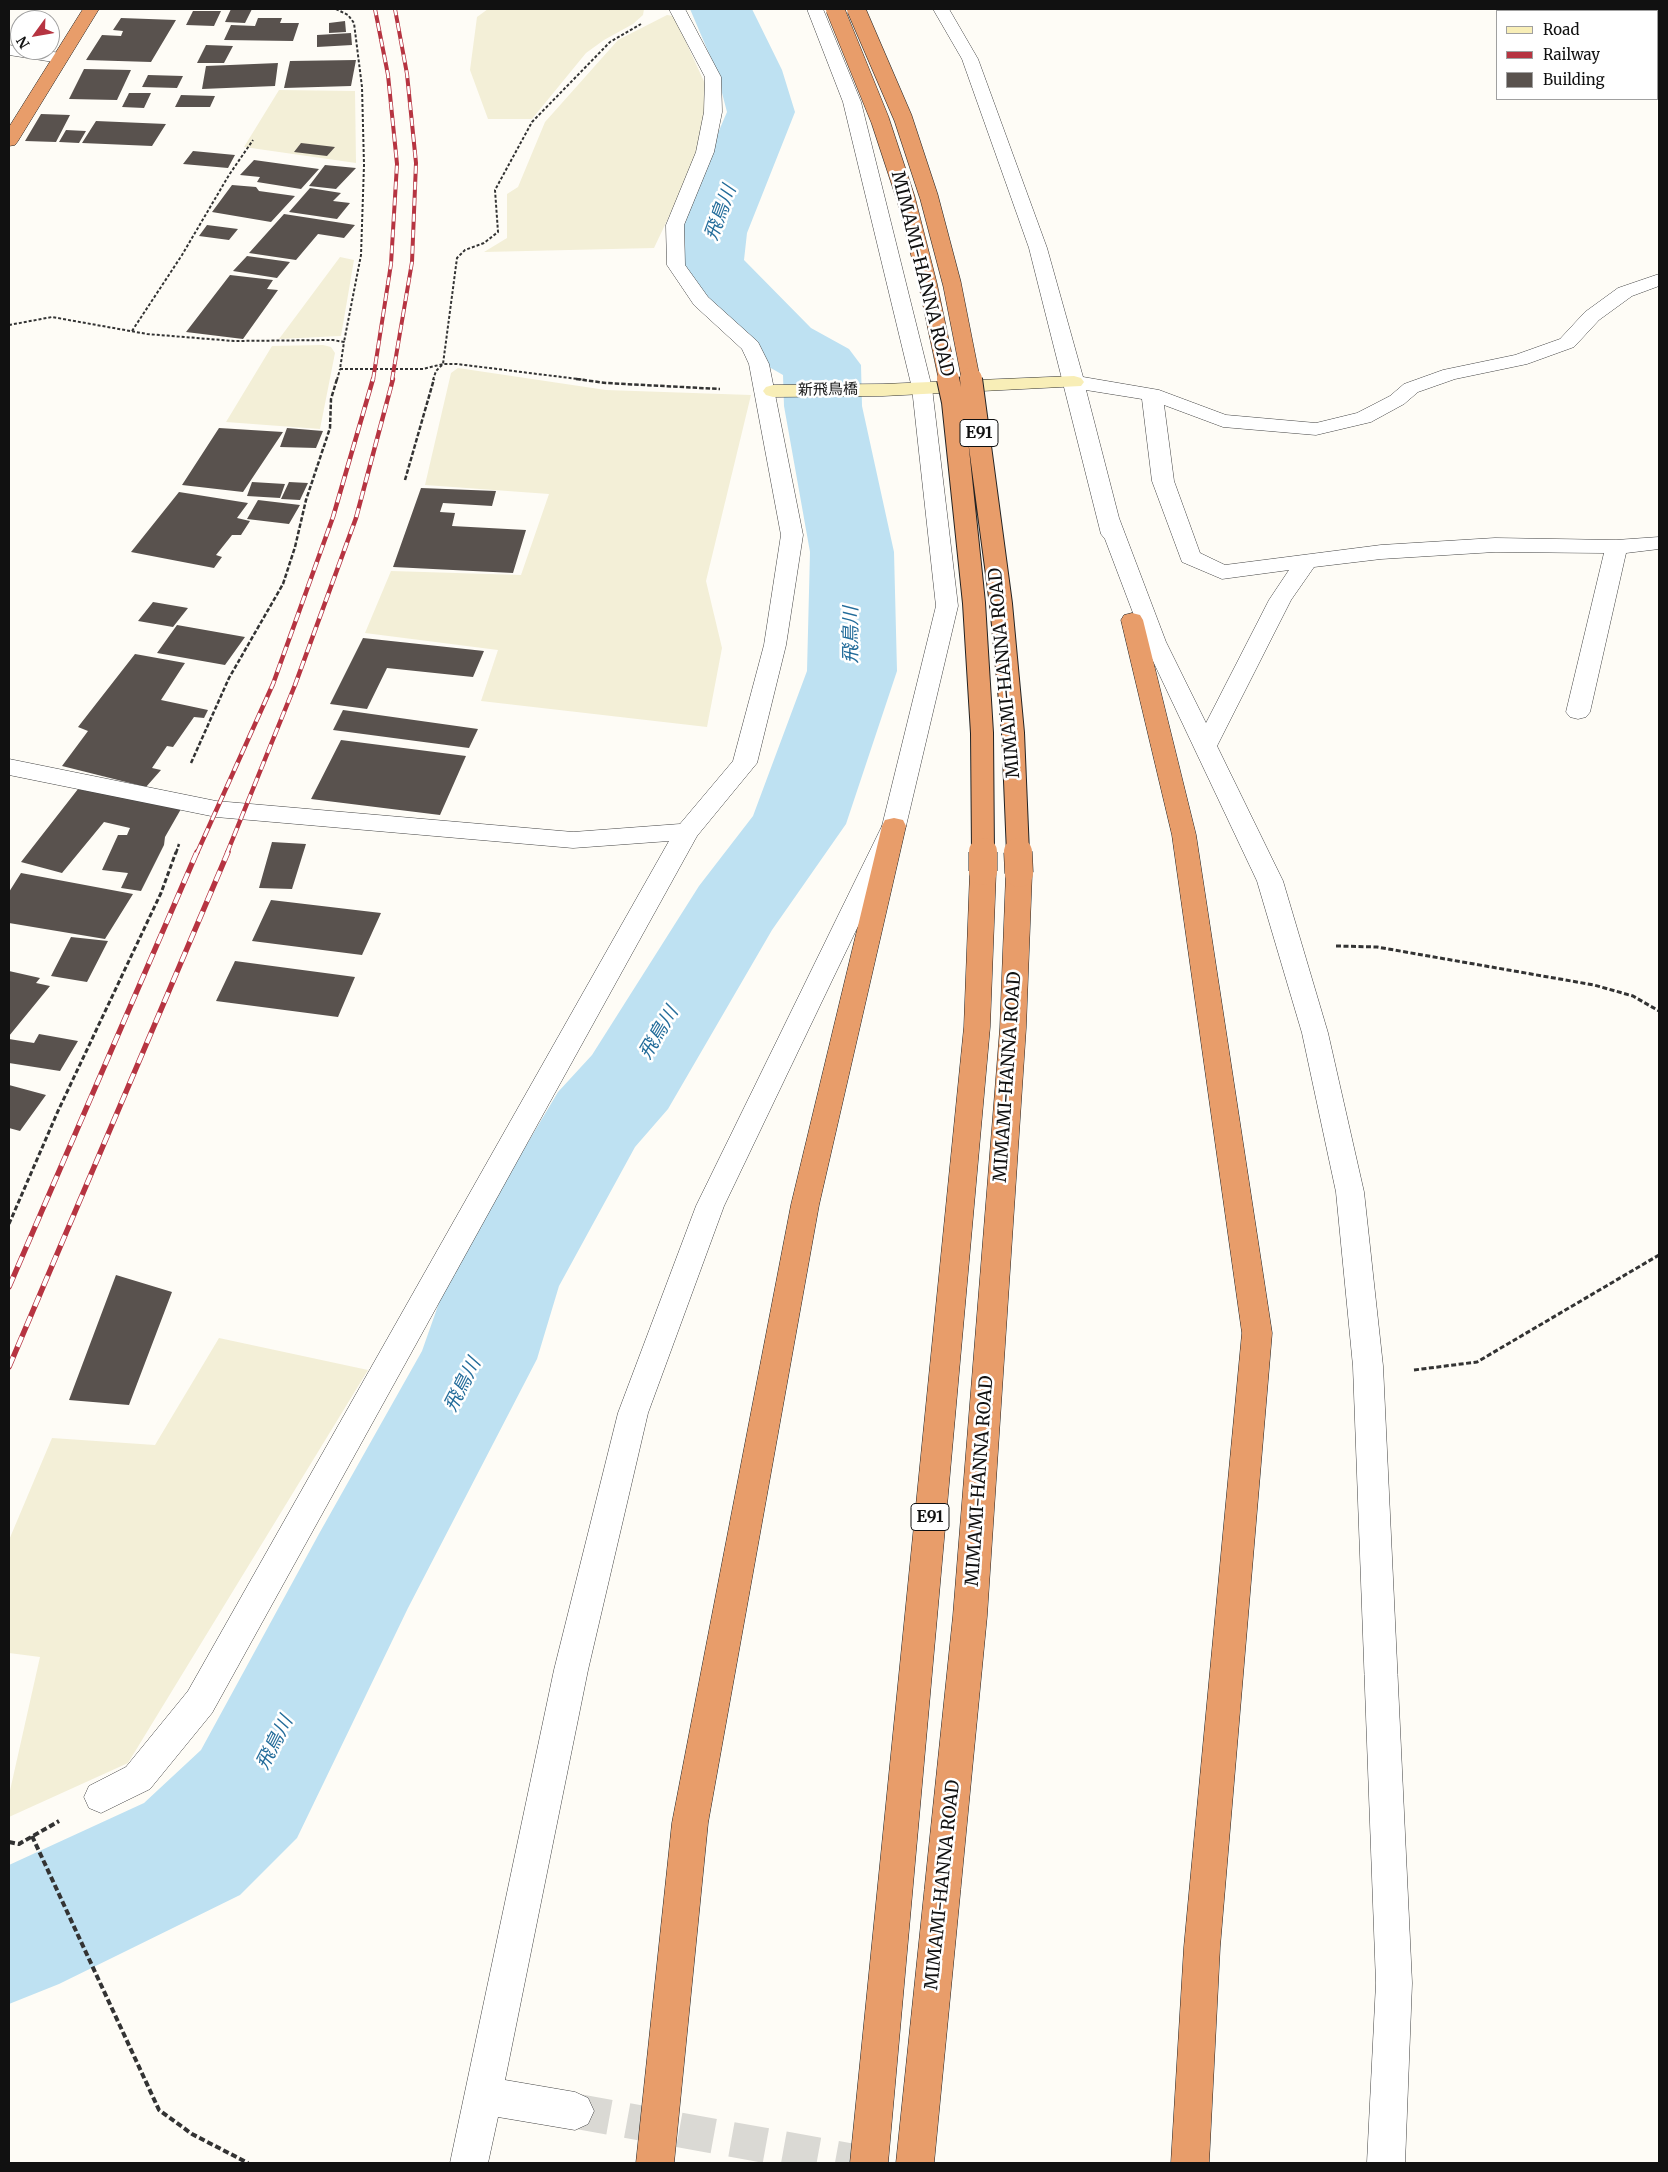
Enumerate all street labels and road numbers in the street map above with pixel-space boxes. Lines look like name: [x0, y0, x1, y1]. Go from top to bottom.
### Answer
street label: MIMAMI-HANNA ROAD: [886, 169, 958, 379]
street label: 新飛鳥橋: [798, 380, 858, 400]
road number: E91: [960, 419, 998, 446]
street label: MIMAMI-HANNA ROAD: [985, 567, 1025, 779]
street label: MIMAMI-HANNA ROAD: [990, 971, 1026, 1183]
street label: MIMAMI-HANNA ROAD: [962, 1375, 998, 1587]
road number: E91: [911, 1504, 949, 1530]
street label: MIMAMI-HANNA ROAD: [921, 1779, 965, 1991]

